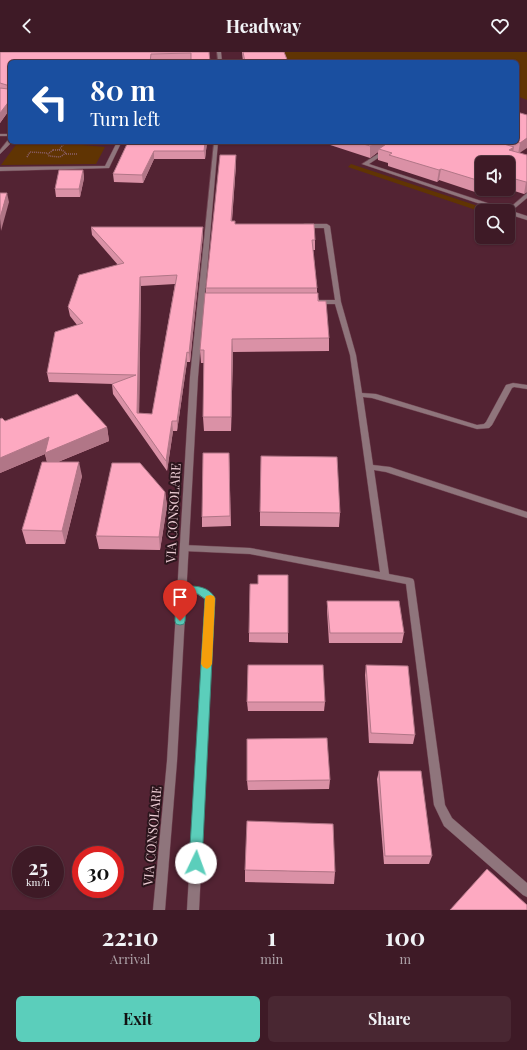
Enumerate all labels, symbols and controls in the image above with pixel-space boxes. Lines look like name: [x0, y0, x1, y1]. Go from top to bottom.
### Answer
text: Headway: [226, 14, 301, 38]
icon: back: [16, 15, 38, 37]
icon: heart: [489, 15, 511, 37]
text: 80 m: [90, 71, 156, 108]
icon: left: [24, 76, 76, 128]
text: Turn left: [90, 107, 160, 131]
map controls: [475, 156, 515, 244]
button: sound: [475, 156, 515, 196]
button: search: [475, 204, 515, 244]
street label: VIA CONSOLARE: [161, 462, 184, 564]
pin: [163, 580, 197, 621]
icon: arrive: [169, 586, 191, 608]
street label: VIA CONSOLARE: [139, 785, 164, 888]
position arrow: [175, 842, 217, 884]
speed limit sign: 30: [72, 846, 124, 898]
text: 25: [28, 853, 48, 880]
text: km/h: [26, 875, 50, 889]
text: 22:10: [102, 920, 158, 952]
text: 1: [267, 920, 276, 952]
text: 100: [385, 920, 425, 952]
text: Arrival: [110, 950, 150, 967]
text: min: [260, 950, 283, 967]
text: m: [399, 950, 411, 967]
button: Exit: [16, 996, 260, 1042]
button: Share: [268, 996, 511, 1042]

